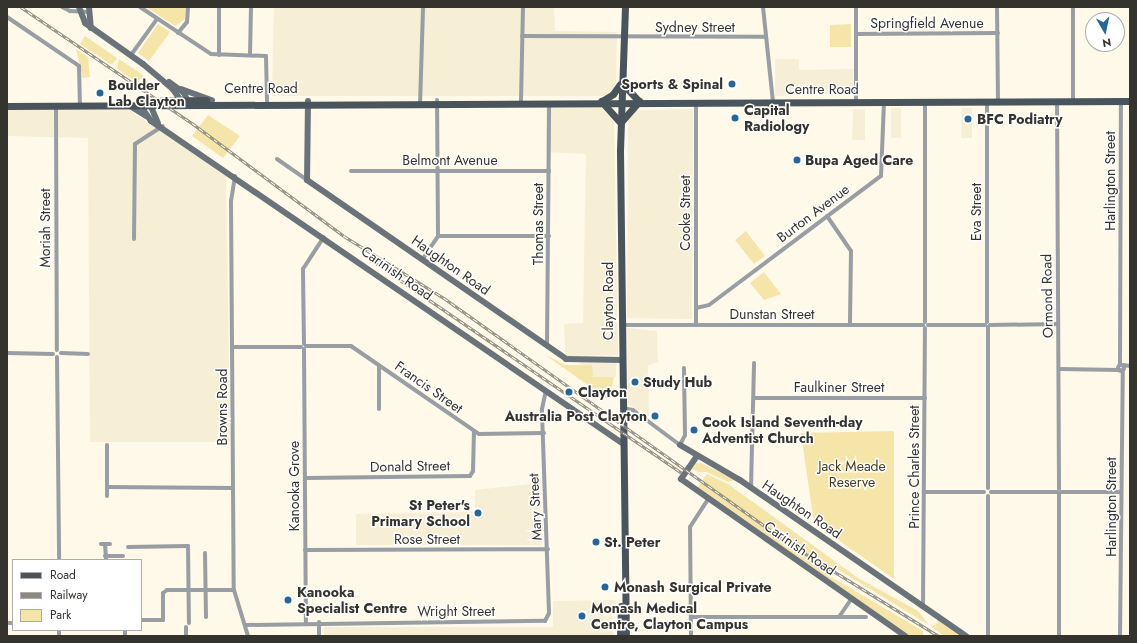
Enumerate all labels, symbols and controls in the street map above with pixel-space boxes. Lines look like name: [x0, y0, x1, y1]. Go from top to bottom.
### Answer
north arrow: [1085, 12, 1125, 52]
street label: Springfield Avenue: [870, 15, 984, 31]
street label: Sydney Street: [655, 19, 735, 35]
text: N: [1101, 34, 1112, 51]
place label: Sports & Spinal: [621, 76, 723, 92]
place label: Boulder Lab Clayton: [108, 77, 185, 110]
marker: Sports & Spinal: [726, 78, 738, 90]
street label: Centre Road: [224, 80, 298, 96]
street label: Centre Road: [785, 81, 859, 97]
marker: Boulder Lab Clayton: [95, 88, 105, 98]
place label: Capital Radiology: [744, 102, 809, 134]
place label: BFC Podiatry: [977, 111, 1063, 127]
marker: Capital Radiology: [729, 112, 741, 124]
marker: BFC Podiatry: [962, 113, 974, 125]
street label: Harlington Street: [1102, 131, 1118, 231]
street label: Belmont Avenue: [402, 152, 498, 168]
place label: Bupa Aged Care: [805, 152, 913, 168]
marker: Bupa Aged Care: [792, 155, 802, 165]
street label: Cooke Street: [677, 175, 693, 251]
street label: Burton Avenue: [774, 180, 852, 246]
street label: Thomas Street: [530, 183, 546, 265]
street label: Eva Street: [968, 183, 984, 241]
street label: Moriah Street: [37, 188, 53, 268]
street label: Haughton Road: [408, 232, 494, 298]
street label: Carinish Road: [358, 242, 436, 304]
street label: Ormond Road: [1038, 254, 1056, 338]
street label: Clayton Road: [600, 262, 616, 340]
street label: Dunstan Street: [730, 306, 814, 322]
street label: Francis Street: [392, 357, 466, 417]
street label: Browns Road: [214, 369, 230, 445]
place label: Study Hub: [643, 374, 712, 390]
marker: Study Hub: [630, 377, 640, 387]
street label: Faulkiner Street: [794, 379, 884, 395]
place label: Clayton: [578, 384, 627, 400]
marker: Clayton: [563, 386, 575, 398]
street label: Prince Charles Street: [906, 405, 922, 529]
place label: Australia Post Clayton: [505, 408, 647, 424]
marker: Australia Post Clayton: [650, 411, 660, 421]
place label: Cook Island Seventh-day Adventist Church: [702, 414, 862, 446]
marker: Cook Island Seventh-day Adventist Church: [689, 425, 699, 435]
street label: Kanooka Grove: [286, 441, 302, 531]
street label: Donald Street: [370, 457, 450, 475]
street label: Harlington Street: [1103, 457, 1119, 557]
park label: Jack Meade Reserve: [818, 458, 886, 490]
street label: Mary Street: [525, 473, 545, 541]
street label: Haughton Road: [759, 476, 845, 542]
place label: St Peter's Primary School: [371, 497, 470, 530]
marker: St Peter's Primary School: [473, 508, 483, 518]
street label: Carinish Road: [761, 517, 839, 579]
street label: Rose Street: [394, 531, 460, 547]
place label: St. Peter: [604, 534, 660, 550]
marker: St. Peter: [591, 537, 601, 547]
legend: [12, 559, 142, 631]
text: Road: [50, 566, 76, 584]
place label: Monash Surgical Private: [614, 579, 772, 595]
marker: Monash Surgical Private: [599, 581, 611, 593]
place label: Kanooka Specialist Centre: [297, 584, 407, 616]
text: Railway: [50, 586, 88, 604]
marker: Kanooka Specialist Centre: [282, 594, 294, 606]
place label: Monash Medical Centre, Clayton Campus: [591, 600, 748, 632]
street label: Wright Street: [417, 603, 495, 619]
text: Park: [50, 606, 71, 624]
marker: Monash Medical Centre, Clayton Campus: [576, 610, 588, 622]

